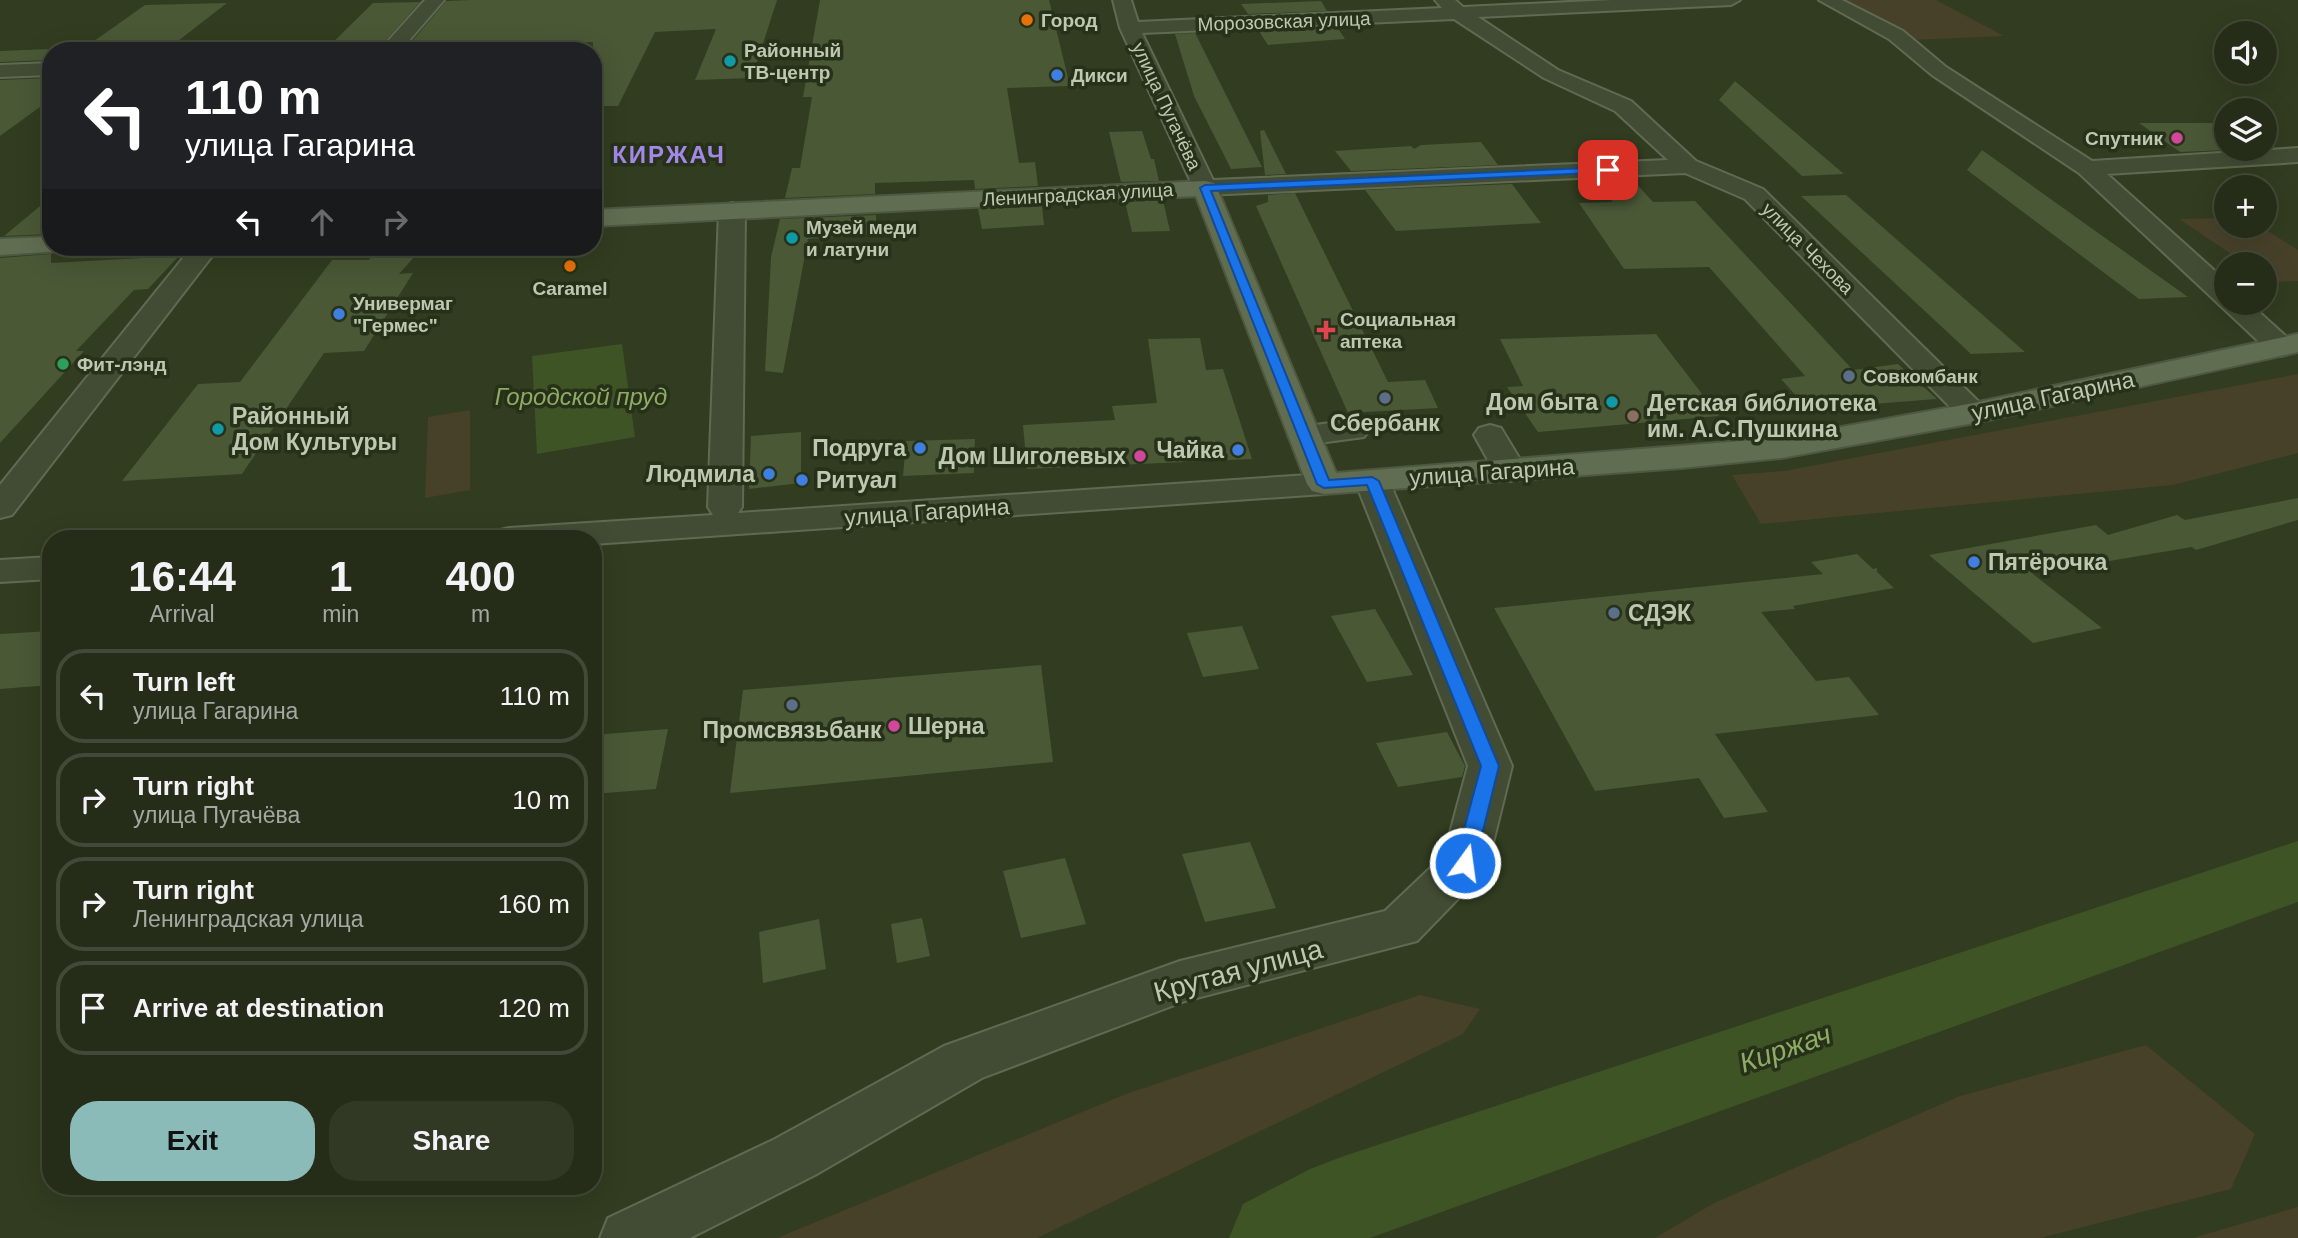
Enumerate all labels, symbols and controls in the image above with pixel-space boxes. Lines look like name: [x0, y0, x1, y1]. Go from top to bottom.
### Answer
street label: Морозовская улица: [1197, 8, 1371, 35]
place label: Город: [1041, 10, 1097, 31]
marker: Город: [1019, 12, 1035, 28]
map controls: [2214, 21, 2277, 315]
button: sound: [2214, 21, 2277, 84]
street label: улица Пугачёва: [1128, 39, 1205, 174]
place label: Районный ТВ-центр: [744, 40, 841, 83]
marker: Районный ТВ-центр: [722, 53, 738, 69]
place label: Дикси: [1071, 65, 1128, 86]
marker: Дикси: [1049, 67, 1065, 83]
icon: left: [70, 70, 161, 161]
text: 110 m: [185, 70, 321, 124]
button: layers: [2214, 98, 2277, 161]
text: улица Гагарина: [185, 127, 415, 163]
place label: Спутник: [2085, 128, 2163, 149]
marker: Спутник: [2169, 130, 2185, 146]
pin: [1578, 140, 1638, 200]
district label: КИРЖАЧ: [612, 141, 726, 168]
icon: arrive: [1589, 151, 1627, 189]
button: +: [2214, 175, 2277, 238]
street label: Ленинградская улица: [982, 179, 1174, 210]
street label: улица Чехова: [1758, 198, 1858, 299]
icon: left: [230, 203, 268, 241]
icon: ahead: [303, 203, 341, 241]
icon: right: [376, 203, 414, 241]
place label: Музей меди и латуни: [806, 217, 917, 260]
marker: Музей меди и латуни: [784, 230, 800, 246]
button: −: [2214, 252, 2277, 315]
marker: Caramel: [562, 258, 578, 274]
place label: Caramel: [533, 278, 608, 299]
place label: Универмаг "Гермес": [353, 293, 453, 336]
marker: Универмаг "Гермес": [331, 306, 347, 322]
place label: Социальная аптека: [1340, 309, 1456, 352]
marker: Социальная аптека: [1318, 322, 1334, 338]
place label: Фит-лэнд: [77, 354, 167, 375]
marker: Фит-лэнд: [55, 356, 71, 372]
place label: Совкомбанк: [1863, 366, 1978, 387]
street label: улица Гагарина: [1969, 366, 2137, 426]
marker: Совкомбанк: [1841, 368, 1857, 384]
water label: Городской пруд: [495, 383, 667, 410]
place label: Дом быта: [1486, 389, 1598, 415]
marker: Сбербанк: [1377, 390, 1393, 406]
place label: Детская библиотека им. А.С.Пушкина: [1647, 390, 1877, 442]
marker: Дом быта: [1604, 394, 1620, 410]
place label: Районный Дом Культуры: [232, 403, 397, 455]
marker: Детская библиотека им. А.С.Пушкина: [1625, 408, 1641, 424]
place label: Сбербанк: [1330, 410, 1440, 436]
marker: Районный Дом Культуры: [210, 421, 226, 437]
place label: Подруга: [812, 435, 906, 461]
place label: Чайка: [1157, 437, 1224, 463]
marker: Подруга: [912, 440, 928, 456]
marker: Чайка: [1230, 442, 1246, 458]
place label: Дом Шиголевых: [939, 443, 1126, 469]
marker: Дом Шиголевых: [1132, 448, 1148, 464]
street label: улица Гагарина: [1409, 453, 1576, 491]
place label: Людмила: [646, 461, 755, 487]
marker: Людмила: [761, 466, 777, 482]
place label: Ритуал: [816, 467, 897, 493]
marker: Ритуал: [794, 472, 810, 488]
street label: улица Гагарина: [844, 493, 1011, 531]
place label: Пятёрочка: [1988, 549, 2107, 575]
text: 16:44: [128, 553, 236, 600]
text: 1: [329, 553, 352, 600]
text: 400: [446, 553, 516, 600]
marker: Пятёрочка: [1966, 554, 1982, 570]
place label: СДЭК: [1628, 600, 1692, 626]
text: Arrival: [149, 601, 215, 627]
text: min: [322, 601, 359, 627]
text: m: [471, 601, 490, 627]
marker: СДЭК: [1606, 605, 1622, 621]
text: Turn left: [133, 667, 235, 697]
icon: left: [74, 677, 112, 715]
text: 110 m: [500, 681, 570, 711]
marker: Промсвязьбанк: [784, 697, 800, 713]
text: улица Гагарина: [133, 698, 298, 724]
place label: Шерна: [908, 713, 985, 739]
place label: Промсвязьбанк: [702, 717, 882, 743]
marker: Шерна: [886, 718, 902, 734]
text: Turn right: [133, 771, 254, 801]
icon: right: [74, 781, 112, 819]
text: 10 m: [512, 785, 570, 815]
text: улица Пугачёва: [133, 802, 300, 828]
position arrow: [1428, 826, 1502, 900]
text: Turn right: [133, 875, 254, 905]
icon: right: [74, 885, 112, 923]
text: 160 m: [498, 889, 570, 919]
text: Ленинградская улица: [133, 906, 363, 932]
street label: Крутая улица: [1150, 933, 1326, 1008]
icon: arrive: [74, 989, 112, 1027]
text: Arrive at destination: [133, 993, 384, 1023]
text: 120 m: [498, 993, 570, 1023]
water label: Киржач: [1735, 1018, 1835, 1079]
button: Exit: [70, 1101, 315, 1181]
button: Share: [329, 1101, 574, 1181]

